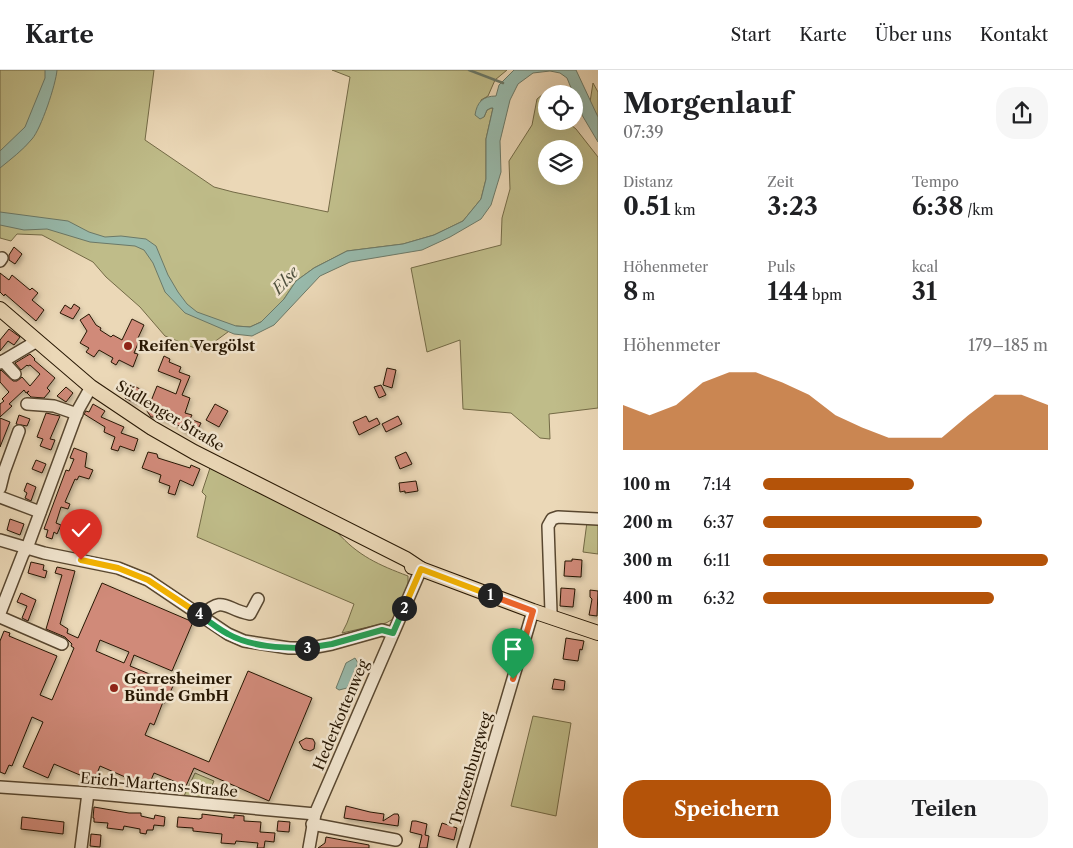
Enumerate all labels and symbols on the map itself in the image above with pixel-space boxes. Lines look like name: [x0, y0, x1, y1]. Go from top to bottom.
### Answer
water label: Else: [266, 261, 304, 299]
place label: Reifen Vergölst: [138, 336, 255, 355]
marker: Reifen Vergölst: [122, 340, 134, 352]
street label: Südlenger Straße: [113, 376, 228, 455]
pin: [60, 509, 102, 560]
pin: 1: [478, 582, 502, 608]
pin: 2: [392, 596, 416, 620]
pin: 4: [186, 602, 212, 626]
pin: [492, 628, 534, 679]
pin: 3: [294, 636, 320, 660]
street label: Hederkottenweg: [309, 657, 372, 773]
place label: Gerresheimer Bünde GmbH: [124, 669, 233, 705]
marker: Gerresheimer Bünde GmbH: [108, 682, 120, 694]
street label: Trotzenburgweg: [445, 710, 496, 828]
street label: Erich-Martens-Straße: [79, 768, 239, 801]

